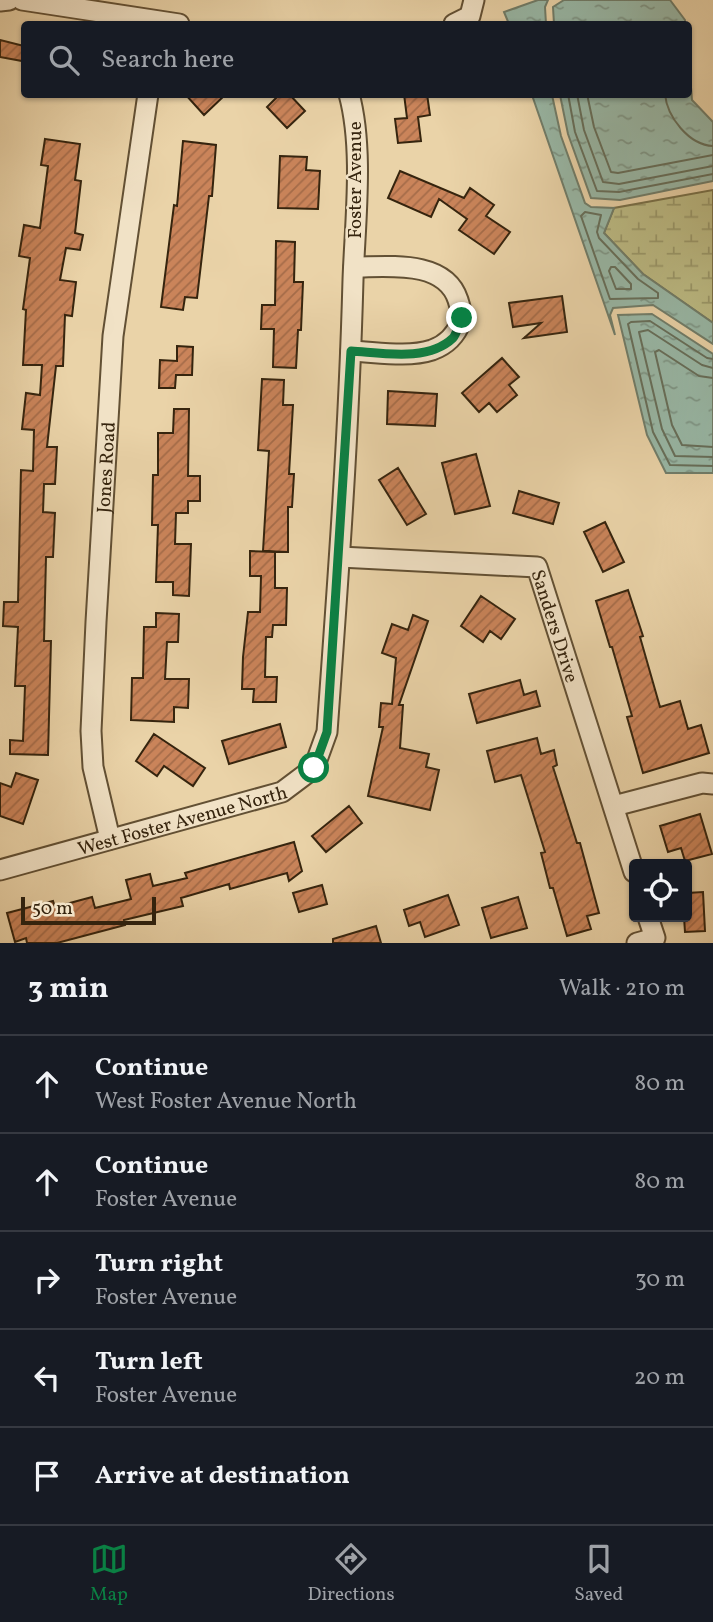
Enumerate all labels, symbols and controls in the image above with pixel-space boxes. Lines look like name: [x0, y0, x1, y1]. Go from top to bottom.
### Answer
search box: [21, 21, 692, 98]
icon: search: [45, 41, 83, 79]
text: Search here: [101, 42, 234, 78]
street label: Foster Avenue: [343, 121, 369, 239]
route end: [446, 302, 477, 333]
street label: Jones Road: [91, 421, 123, 514]
street label: Sanders Drive: [524, 567, 584, 686]
route start: [298, 752, 329, 783]
street label: West Foster Avenue North: [75, 780, 291, 863]
map controls: [629, 859, 692, 922]
button: locate: [629, 859, 692, 922]
scale bar: [21, 894, 156, 926]
text: 50 m: [32, 896, 73, 922]
text: 3 min: [28, 968, 109, 1010]
text: Walk · 210 m: [559, 973, 685, 1005]
text: Continue: [95, 1050, 208, 1086]
icon: ahead: [28, 1065, 66, 1103]
text: 80 m: [635, 1068, 685, 1100]
text: West Foster Avenue North: [95, 1086, 357, 1118]
text: Continue: [95, 1148, 208, 1184]
icon: ahead: [28, 1163, 66, 1201]
text: 80 m: [635, 1166, 685, 1198]
text: Foster Avenue: [95, 1184, 237, 1216]
text: Turn right: [95, 1246, 223, 1282]
icon: right: [28, 1261, 66, 1299]
text: 30 m: [635, 1264, 685, 1296]
text: Foster Avenue: [95, 1282, 237, 1314]
text: Turn left: [95, 1344, 203, 1380]
icon: left: [28, 1359, 66, 1397]
text: 20 m: [634, 1362, 685, 1394]
text: Foster Avenue: [95, 1380, 237, 1412]
icon: arrive: [28, 1457, 66, 1495]
text: Arrive at destination: [95, 1458, 350, 1494]
tab: Map: [90, 1540, 128, 1608]
tab: Directions: [308, 1540, 395, 1608]
tab: Saved: [574, 1540, 623, 1608]

